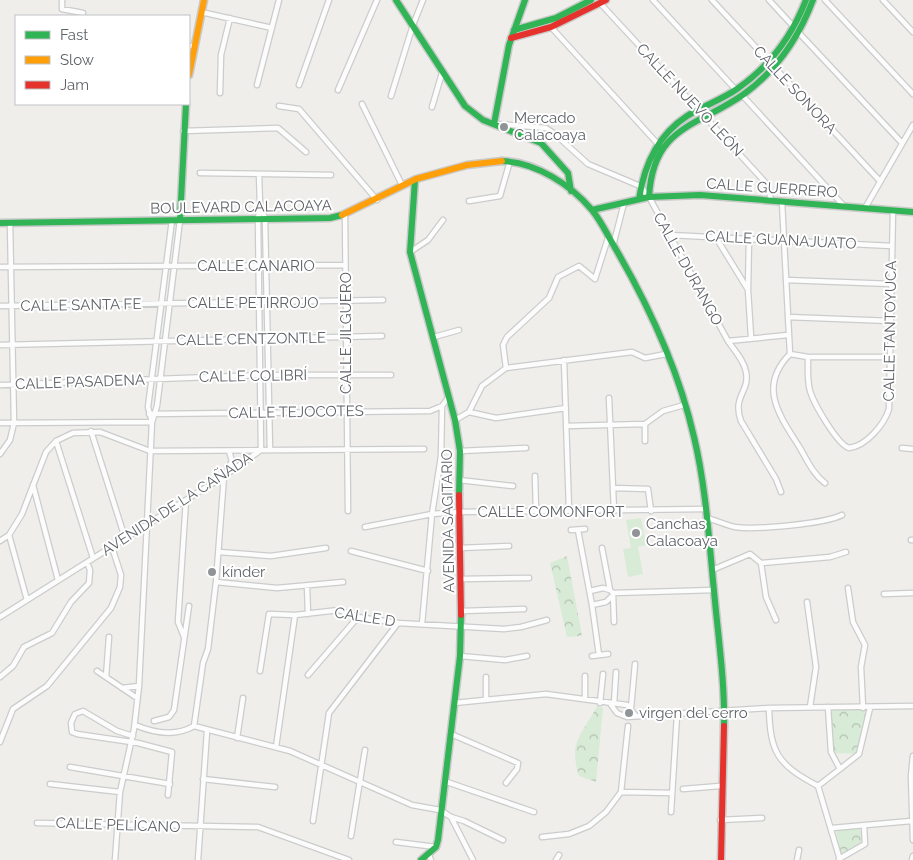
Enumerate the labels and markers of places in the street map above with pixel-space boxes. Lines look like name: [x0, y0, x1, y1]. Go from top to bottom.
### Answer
place label: Mercado Calacoaya: [514, 109, 586, 144]
marker: Mercado Calacoaya: [498, 121, 510, 133]
place label: Canchas Calacoaya: [646, 515, 718, 550]
marker: Canchas Calacoaya: [630, 527, 642, 539]
place label: kínder: [222, 563, 266, 581]
marker: kínder: [206, 566, 218, 578]
place label: virgen del cerro: [639, 704, 748, 722]
marker: virgen del cerro: [623, 707, 635, 719]

